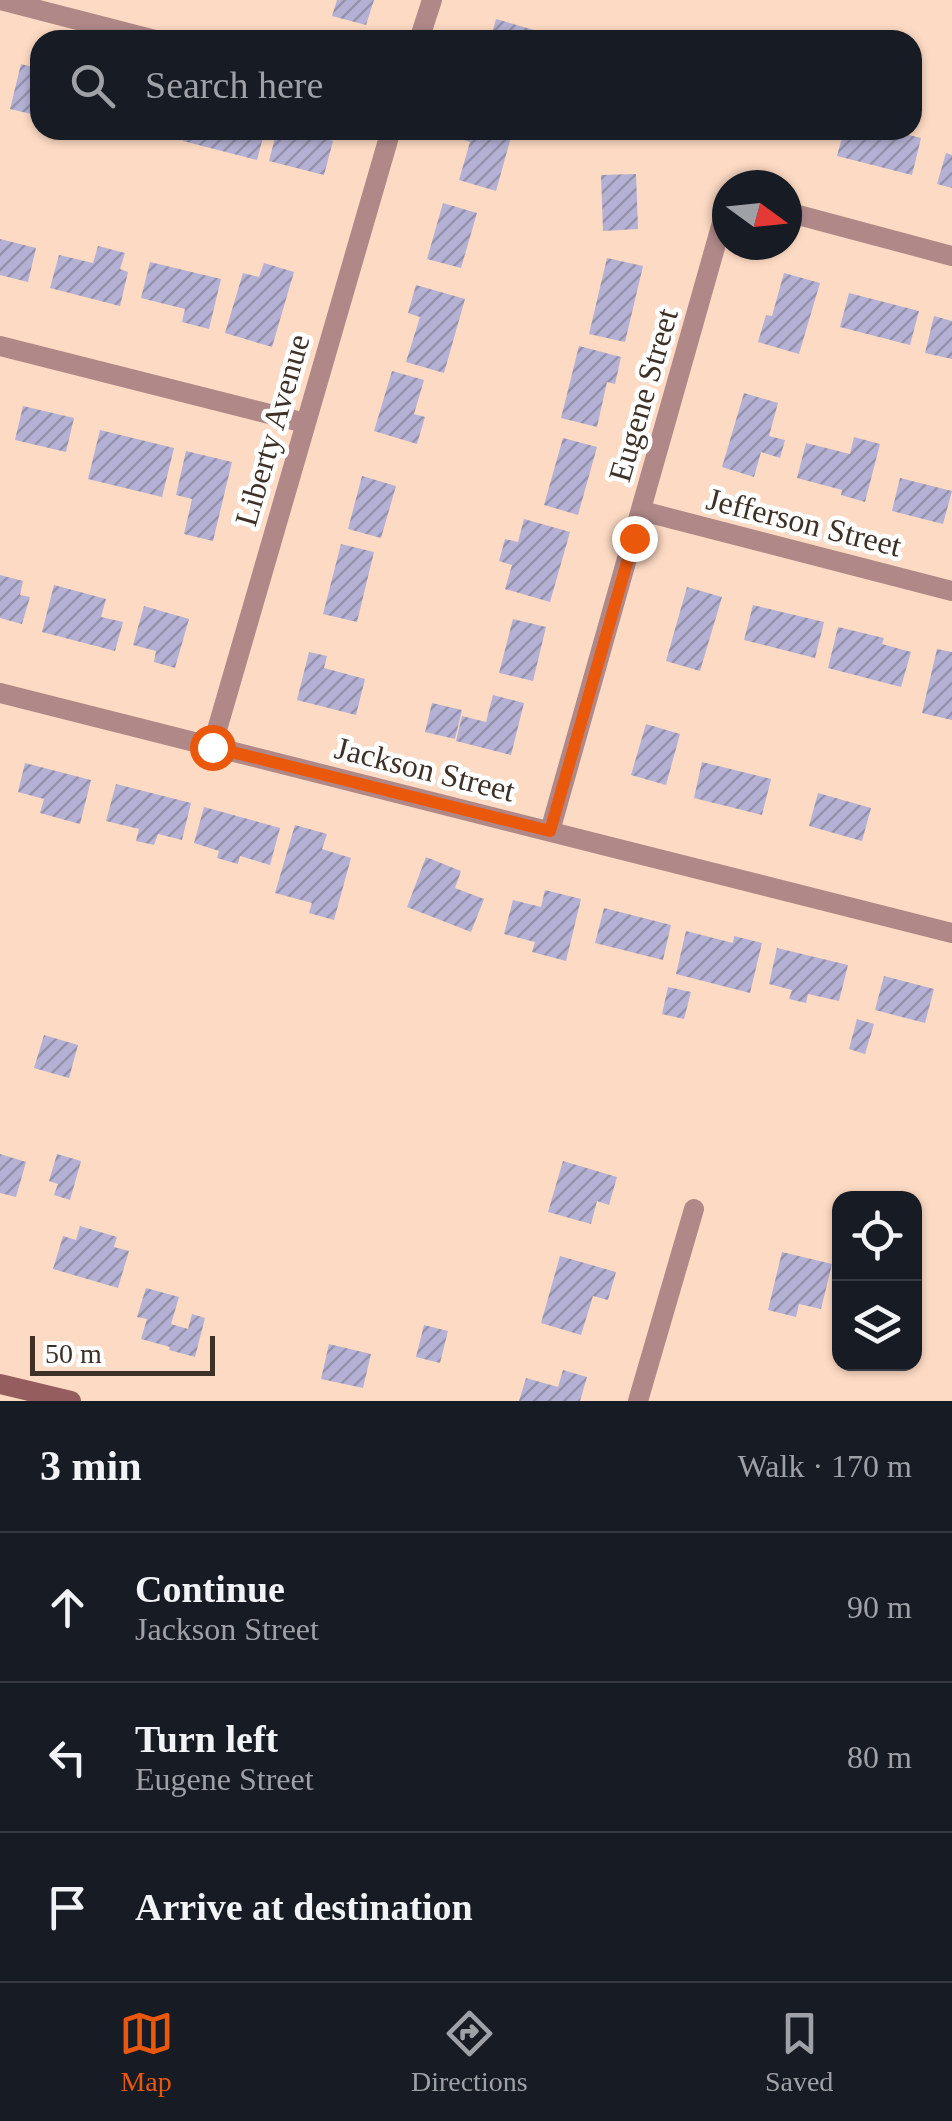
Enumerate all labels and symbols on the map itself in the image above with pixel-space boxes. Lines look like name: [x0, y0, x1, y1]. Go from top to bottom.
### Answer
north arrow: [712, 170, 802, 260]
street label: Eugene Street: [601, 304, 685, 486]
street label: Liberty Avenue: [227, 330, 317, 530]
street label: Jefferson Street: [703, 480, 905, 564]
route end: [612, 516, 658, 562]
route start: [190, 725, 236, 771]
street label: Jackson Street: [331, 729, 519, 809]
scale bar: [30, 1331, 215, 1376]

